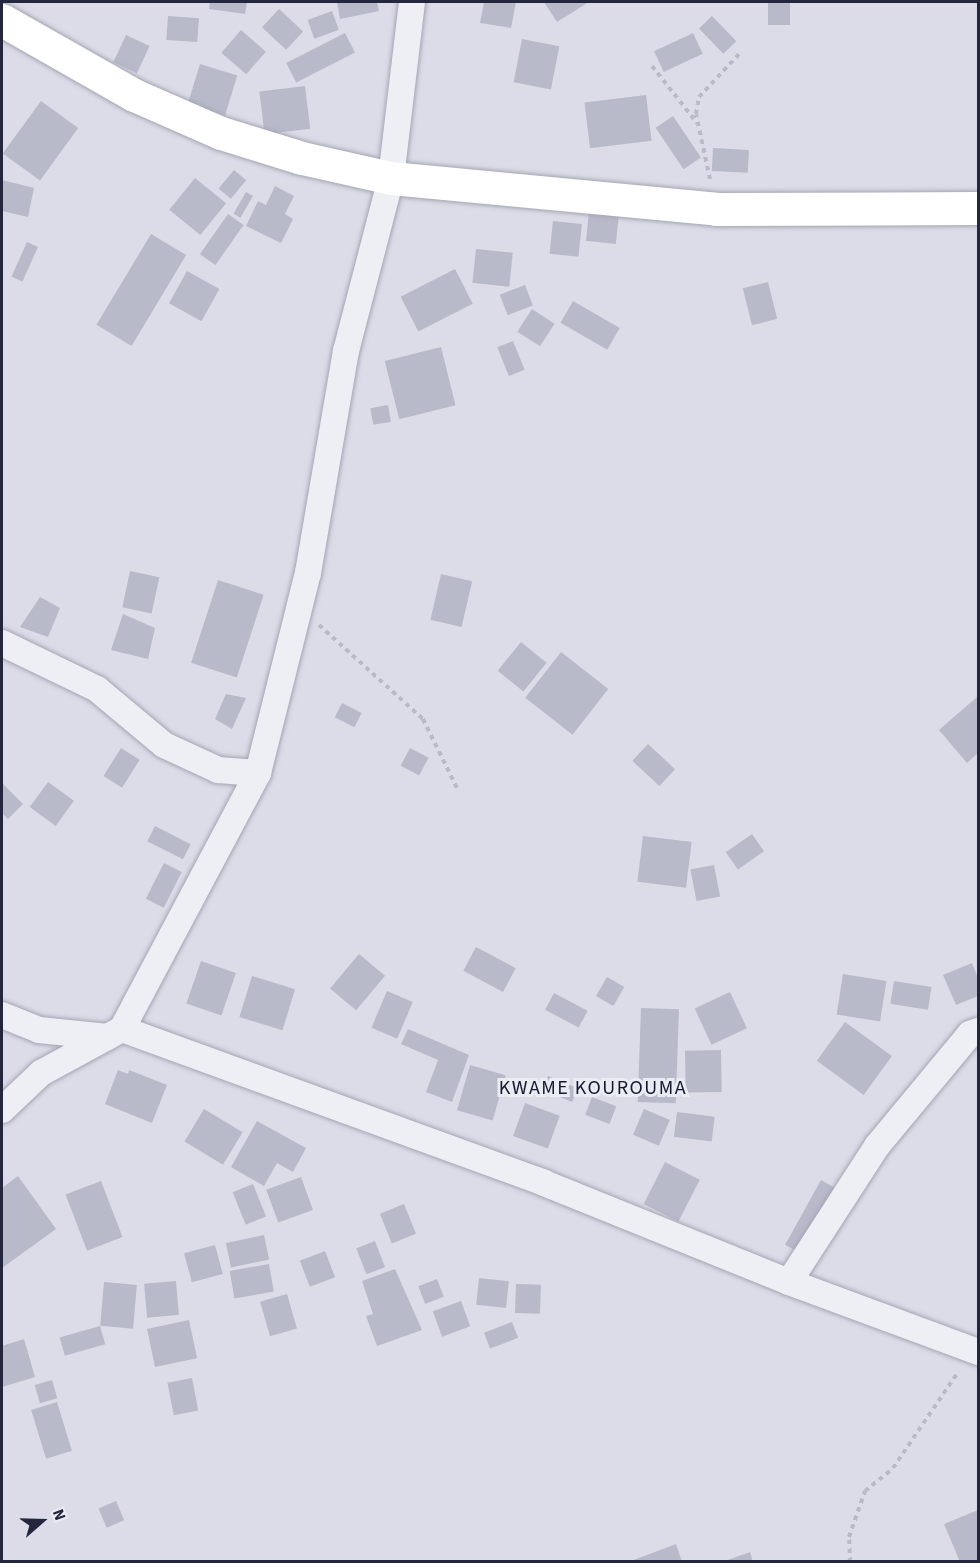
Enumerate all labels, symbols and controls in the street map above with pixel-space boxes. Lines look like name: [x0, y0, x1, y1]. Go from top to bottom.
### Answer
district label: KWAME KOUROUMA: [499, 1076, 687, 1100]
north arrow: [12, 1491, 72, 1551]
text: N: [47, 1506, 71, 1524]

